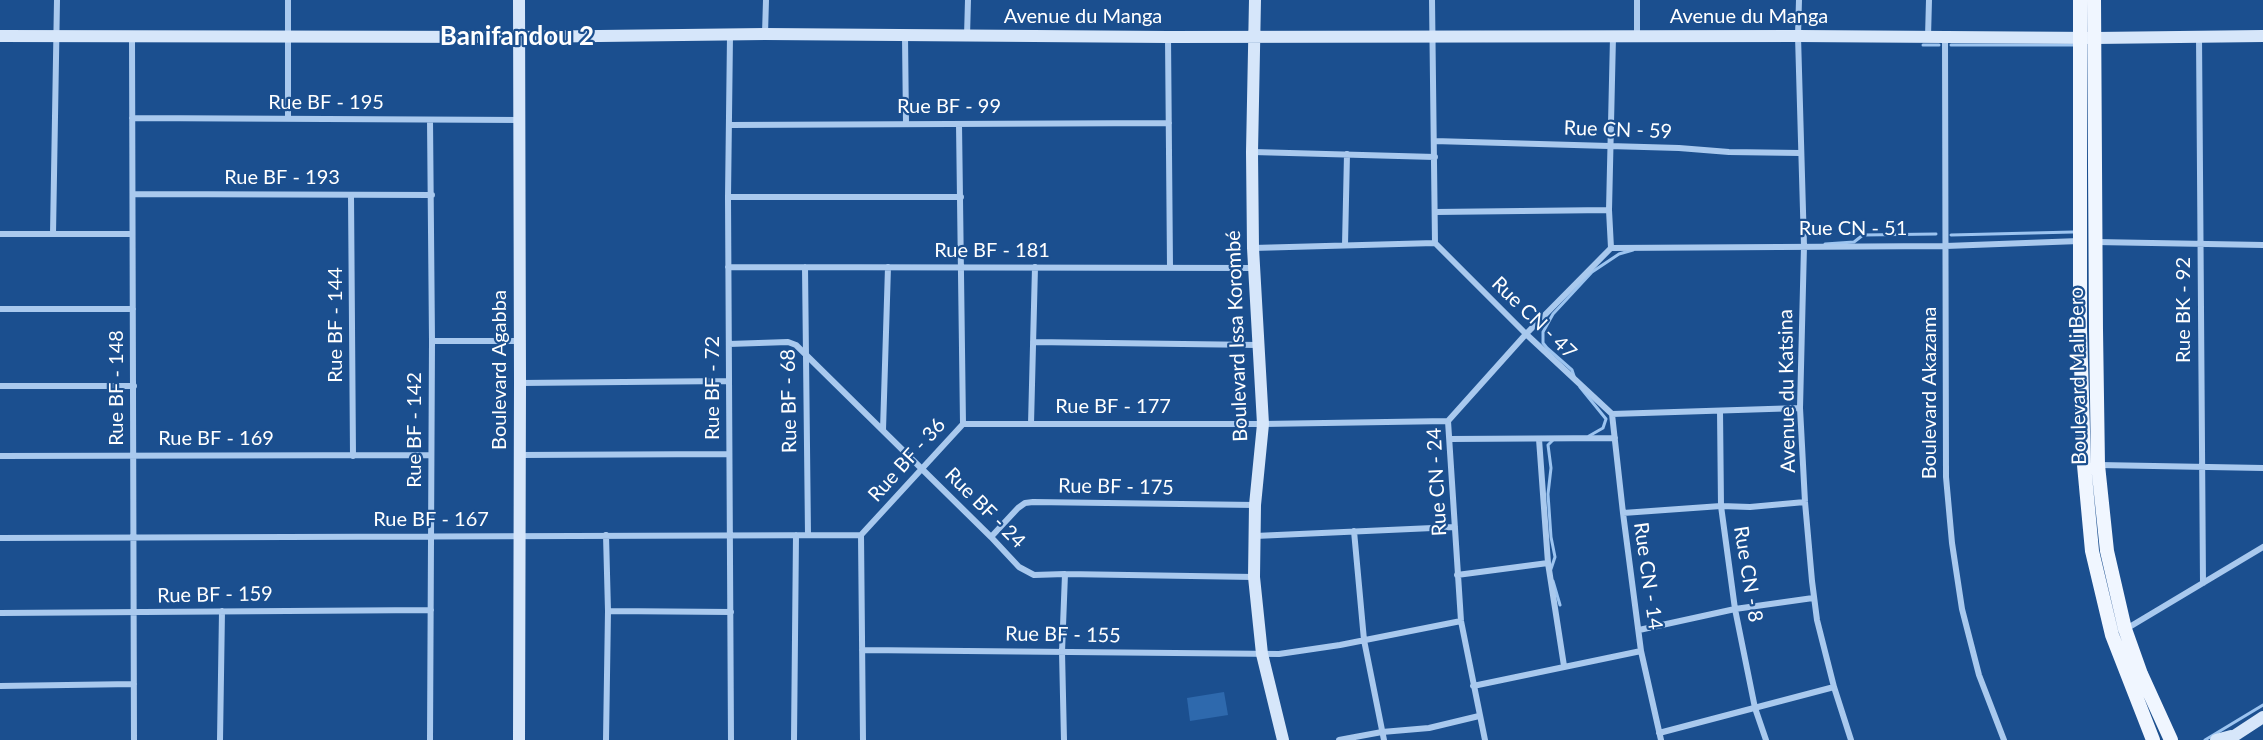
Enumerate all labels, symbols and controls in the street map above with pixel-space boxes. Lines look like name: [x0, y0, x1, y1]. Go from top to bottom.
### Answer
street label: Avenue du Manga: [1004, 5, 1162, 29]
street label: Avenue du Manga: [1670, 5, 1828, 29]
district label: Banifandou 2: [440, 21, 594, 53]
street label: Rue BF - 195: [268, 91, 384, 115]
street label: Rue BF - 99: [897, 95, 1001, 119]
street label: Rue CN - 59: [1563, 116, 1673, 144]
street label: Rue BF - 193: [224, 166, 340, 190]
street label: Rue CN - 51: [1799, 217, 1907, 241]
street label: Boulevard Issa Korombé: [1221, 230, 1253, 442]
street label: Rue BF - 181: [934, 239, 1050, 263]
street label: Rue BK - 92: [2172, 257, 2196, 363]
street label: Rue BF - 144: [324, 267, 348, 383]
street label: Rue CN - 47: [1487, 272, 1581, 364]
street label: Boulevard Mali Bero: [2064, 287, 2092, 465]
street label: Boulevard Agabba: [488, 290, 512, 450]
street label: Boulevard Akazama: [1918, 307, 1942, 479]
street label: Avenue du Katsina: [1774, 309, 1800, 473]
street label: Rue BF - 148: [105, 330, 129, 446]
street label: Rue BF - 72: [701, 336, 725, 440]
street label: Rue BF - 68: [776, 349, 802, 453]
street label: Rue BF - 142: [403, 372, 427, 488]
street label: Rue BF - 177: [1055, 395, 1171, 419]
street label: Rue BF - 36: [863, 413, 951, 507]
street label: Rue BF - 169: [158, 427, 274, 451]
street label: Rue CN - 24: [1422, 427, 1452, 537]
street label: Rue BF - 24: [940, 463, 1030, 553]
street label: Rue BF - 175: [1058, 474, 1174, 500]
street label: Rue BF - 167: [373, 508, 489, 532]
street label: Rue CN - 14: [1629, 521, 1667, 631]
street label: Rue CN - 8: [1729, 524, 1767, 624]
street label: Rue BF - 159: [157, 582, 273, 608]
street label: Rue BF - 155: [1005, 622, 1121, 648]

